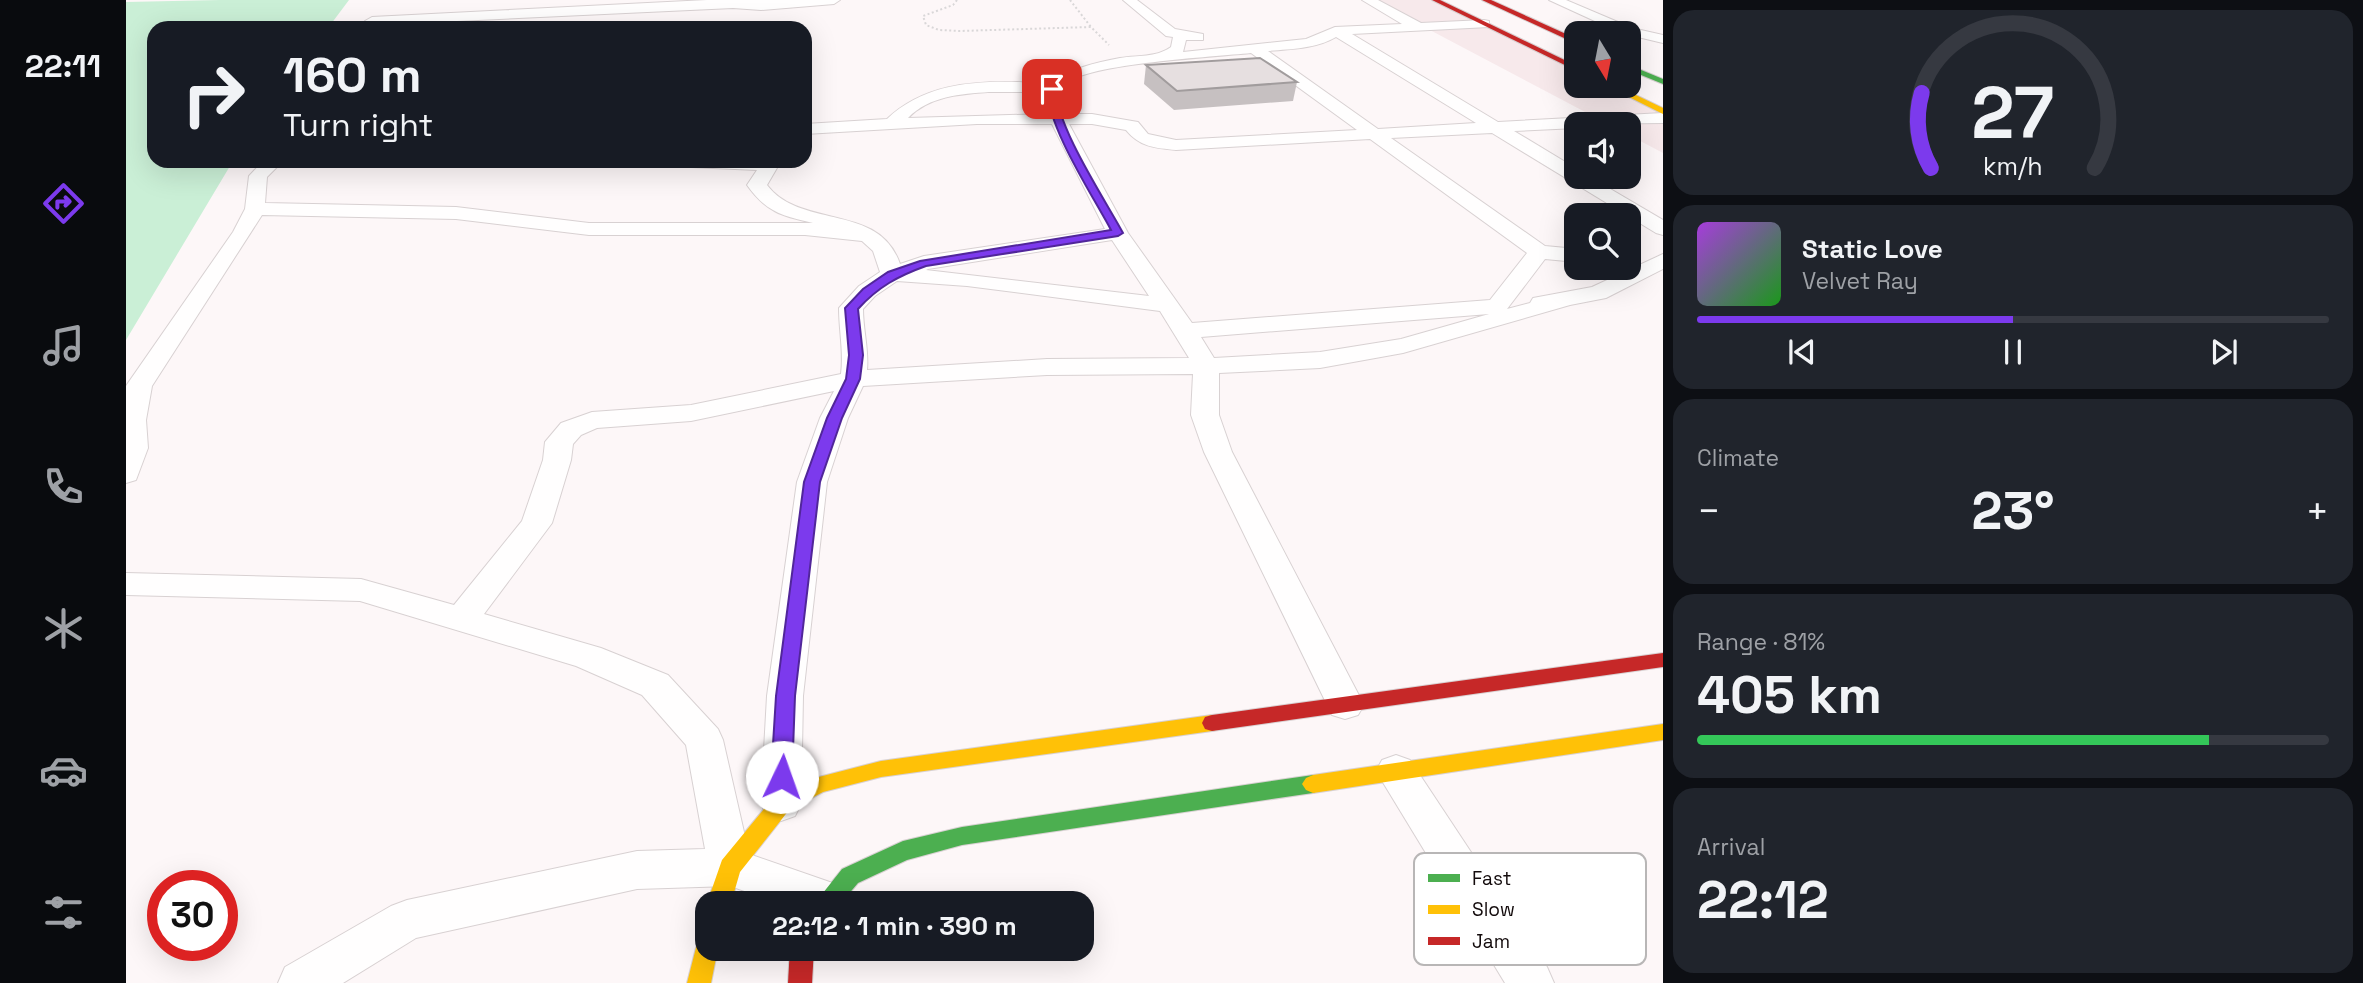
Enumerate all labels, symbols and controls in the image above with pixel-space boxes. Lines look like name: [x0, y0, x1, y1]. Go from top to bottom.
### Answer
north arrow: [1564, 21, 1642, 98]
map controls: [1564, 21, 1641, 280]
text: 160 m: [283, 44, 421, 106]
text: 22:11: [25, 46, 101, 86]
icon: right: [168, 49, 259, 140]
pin: [1022, 59, 1082, 119]
text: 27: [1972, 67, 2054, 160]
icon: arrive: [1033, 70, 1071, 108]
text: Turn right: [283, 105, 433, 145]
button: sound: [1564, 112, 1641, 189]
text: km/h: [1983, 150, 2043, 182]
icon: directions: [39, 179, 88, 228]
button: search: [1564, 203, 1641, 280]
text: Static Love: [1802, 232, 1943, 266]
text: Velvet Ray: [1802, 266, 1918, 296]
icon: music: [39, 321, 88, 370]
icon: previous: [1783, 333, 1821, 371]
icon: pause: [1994, 333, 2032, 371]
icon: next: [2205, 333, 2243, 371]
text: Climate: [1697, 443, 1779, 473]
icon: phone: [39, 462, 88, 511]
text: 23°: [1972, 478, 2055, 544]
text: −: [1697, 487, 1721, 535]
text: +: [2305, 487, 2329, 535]
icon: climate: [39, 604, 88, 653]
text: Range · 81%: [1697, 627, 1825, 657]
text: 405 km: [1697, 662, 1882, 728]
position arrow: [745, 740, 819, 814]
icon: car: [39, 746, 88, 795]
text: Arrival: [1697, 832, 1765, 862]
legend: [1414, 853, 1646, 965]
text: Fast: [1472, 866, 1512, 891]
text: 22:12: [1697, 867, 1829, 933]
speed limit sign: 30: [147, 870, 238, 961]
icon: filters: [39, 888, 88, 937]
text: Slow: [1472, 897, 1515, 922]
text: 22:12 · 1 min · 390 m: [772, 909, 1017, 943]
text: Jam: [1472, 929, 1510, 954]

